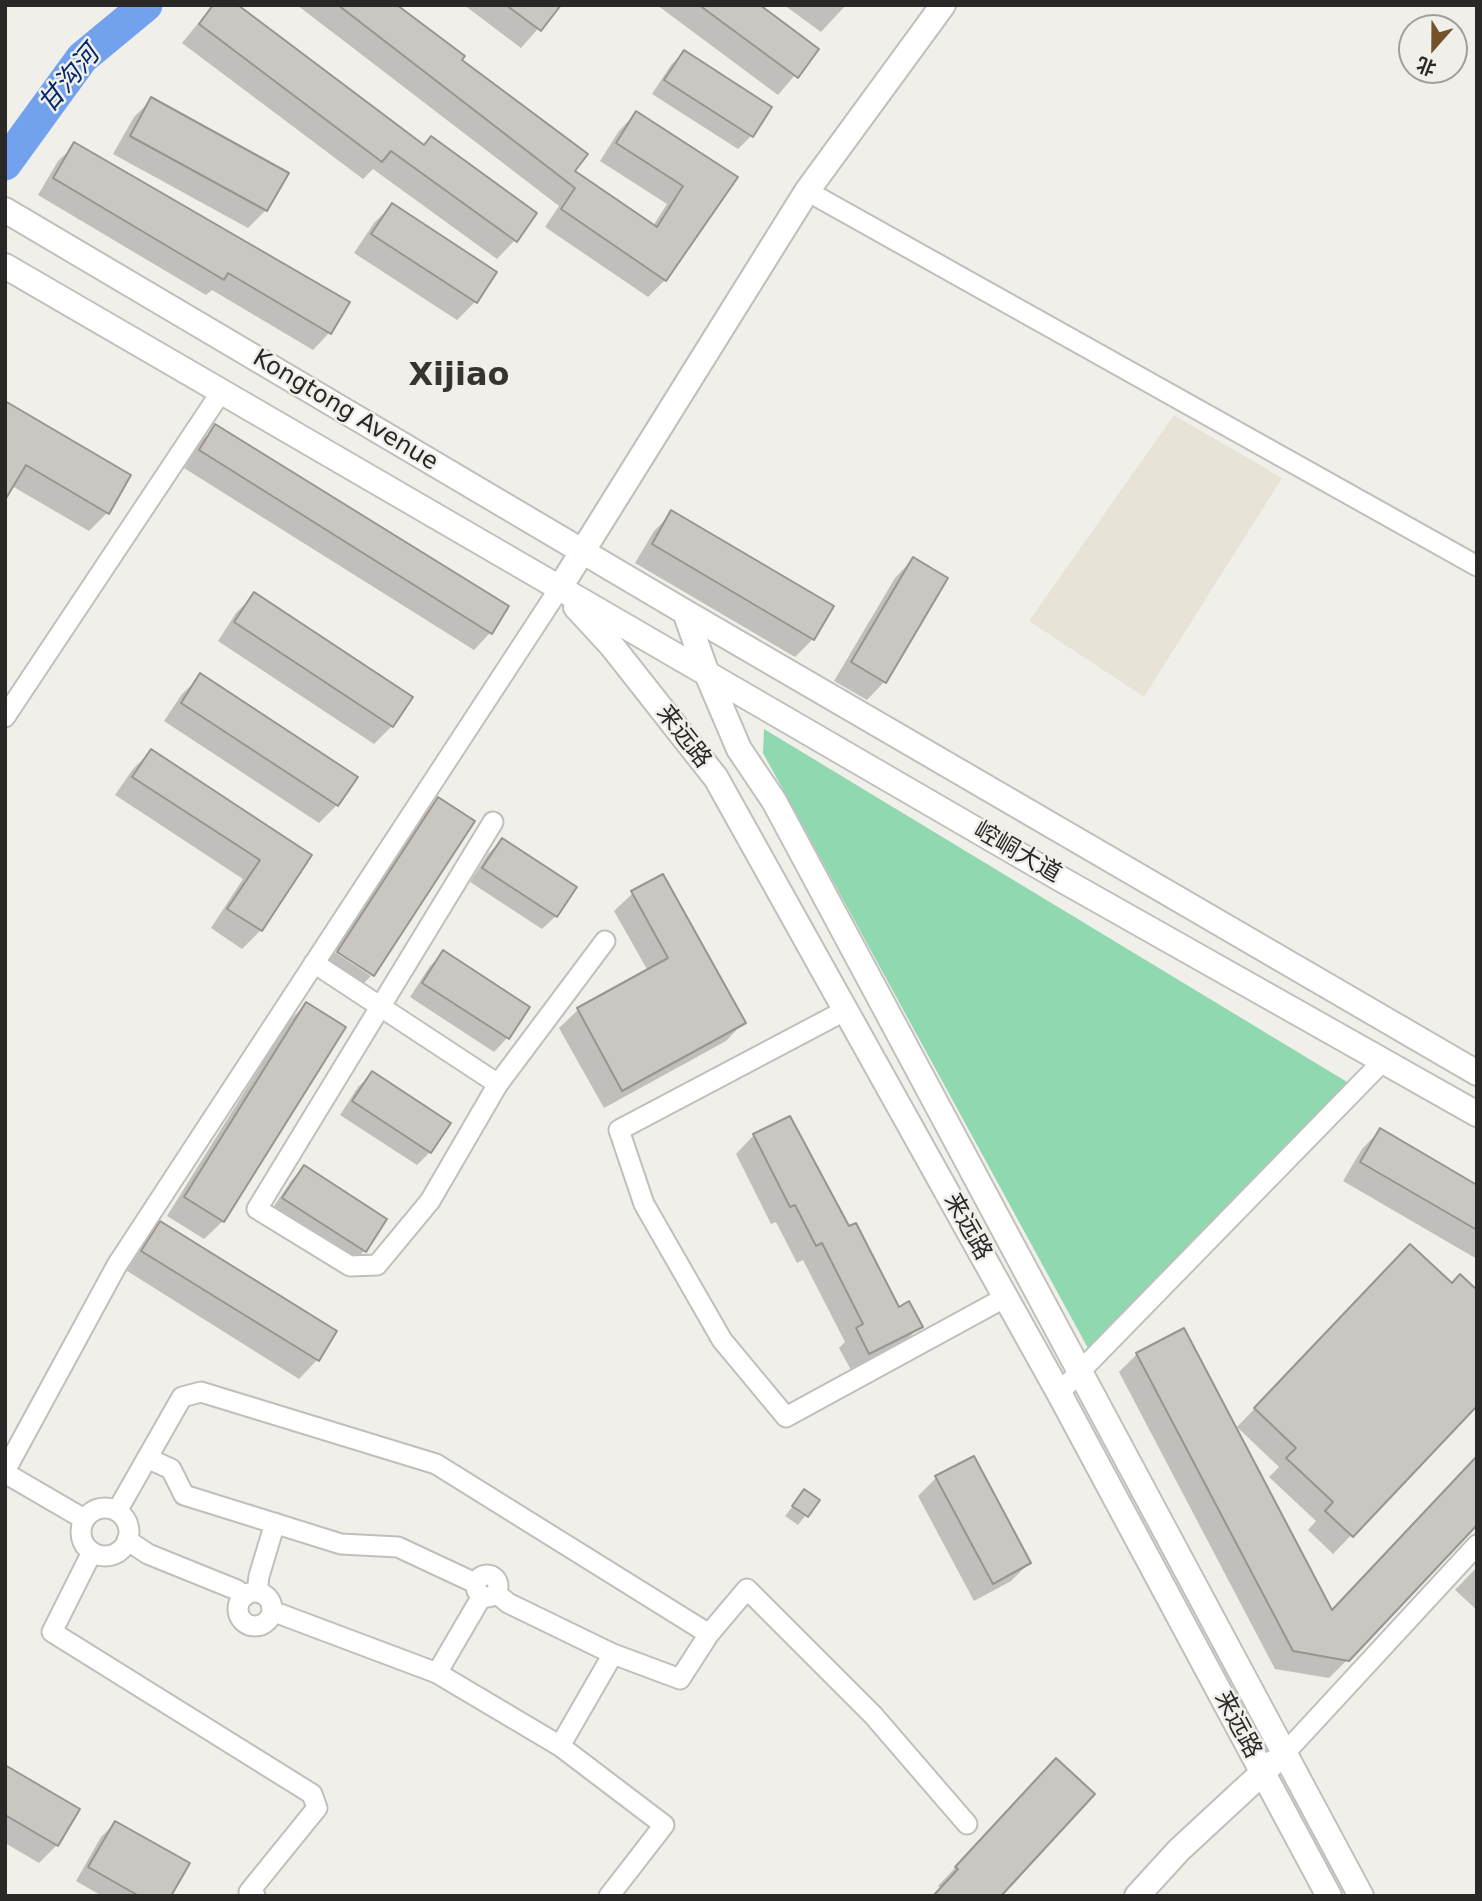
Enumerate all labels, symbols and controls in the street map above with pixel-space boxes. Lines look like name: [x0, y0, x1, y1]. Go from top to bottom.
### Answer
north arrow: [1398, 14, 1468, 84]
water label: 甘沟河: [33, 40, 107, 120]
text: 北: [1413, 53, 1439, 80]
street label: Kongtong Avenue: [247, 344, 443, 478]
district label: Xijiao: [408, 358, 510, 396]
street label: 来远路: [649, 700, 717, 774]
street label: 崆峒大道: [968, 817, 1066, 889]
street label: 来远路: [937, 1189, 997, 1265]
street label: 来远路: [1207, 1686, 1267, 1764]

